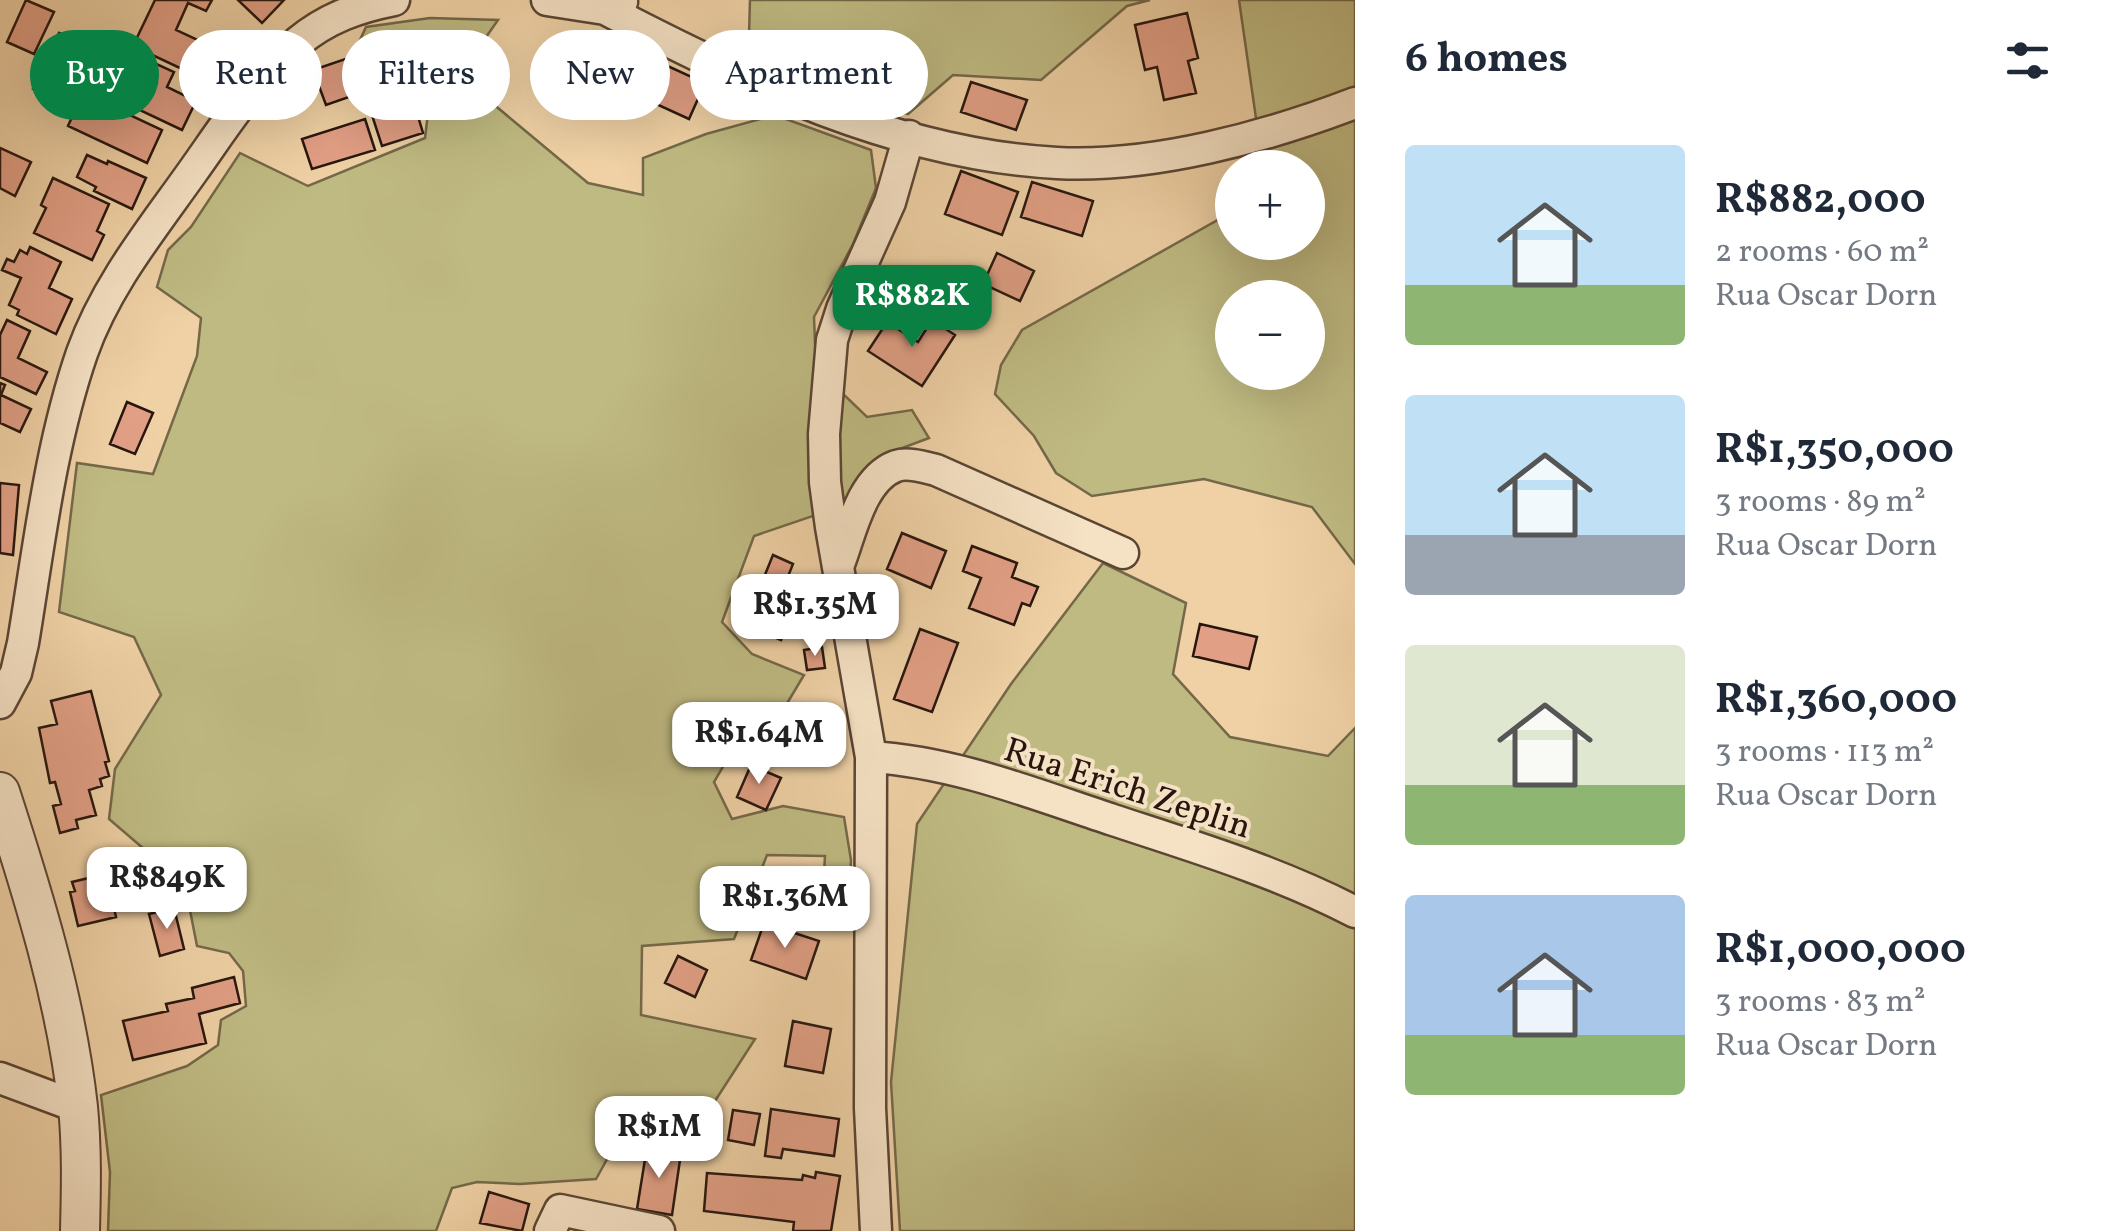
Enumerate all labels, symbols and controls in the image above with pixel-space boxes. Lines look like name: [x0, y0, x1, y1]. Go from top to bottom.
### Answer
chip: Buy: [30, 30, 159, 120]
chip: Rent: [179, 30, 322, 120]
chip: Filters: [342, 30, 510, 120]
chip: New: [530, 30, 670, 120]
chip: Apartment: [690, 30, 928, 120]
text: 6 homes: [1405, 31, 1568, 90]
icon: filters: [2000, 33, 2055, 88]
map controls: [1215, 150, 1325, 390]
button: +: [1215, 150, 1325, 260]
text: R$882,000: [1715, 172, 1926, 231]
icon: home: [1485, 185, 1605, 305]
text: 2 rooms · 60 m²: [1715, 231, 1929, 275]
pin: R$882K: [831, 265, 993, 350]
text: R$882K: [855, 275, 969, 319]
text: Rua Oscar Dorn: [1715, 275, 1937, 319]
button: −: [1215, 280, 1325, 390]
text: R$1,350,000: [1715, 422, 1954, 481]
icon: home: [1485, 435, 1605, 555]
text: 3 rooms · 89 m²: [1715, 481, 1926, 525]
text: Rua Oscar Dorn: [1715, 525, 1937, 569]
pin: R$1.35M: [723, 574, 907, 659]
text: R$1.35M: [753, 584, 877, 628]
text: R$1,360,000: [1715, 672, 1957, 731]
icon: home: [1485, 685, 1605, 805]
pin: R$1.64M: [667, 702, 851, 787]
text: R$1.64M: [694, 712, 824, 756]
street label: Rua Erich Zeplin: [997, 727, 1257, 852]
text: 3 rooms · 113 m²: [1715, 731, 1934, 775]
text: Rua Oscar Dorn: [1715, 775, 1937, 819]
pin: R$849K: [86, 847, 248, 932]
text: R$849K: [109, 857, 225, 901]
pin: R$1.36M: [693, 866, 877, 951]
text: R$1.36M: [722, 876, 848, 920]
text: R$1,000,000: [1715, 922, 1966, 981]
icon: home: [1485, 935, 1605, 1055]
text: 3 rooms · 83 m²: [1715, 981, 1926, 1025]
text: Rua Oscar Dorn: [1715, 1025, 1937, 1069]
pin: R$1M: [600, 1096, 718, 1181]
text: R$1M: [617, 1106, 701, 1150]

